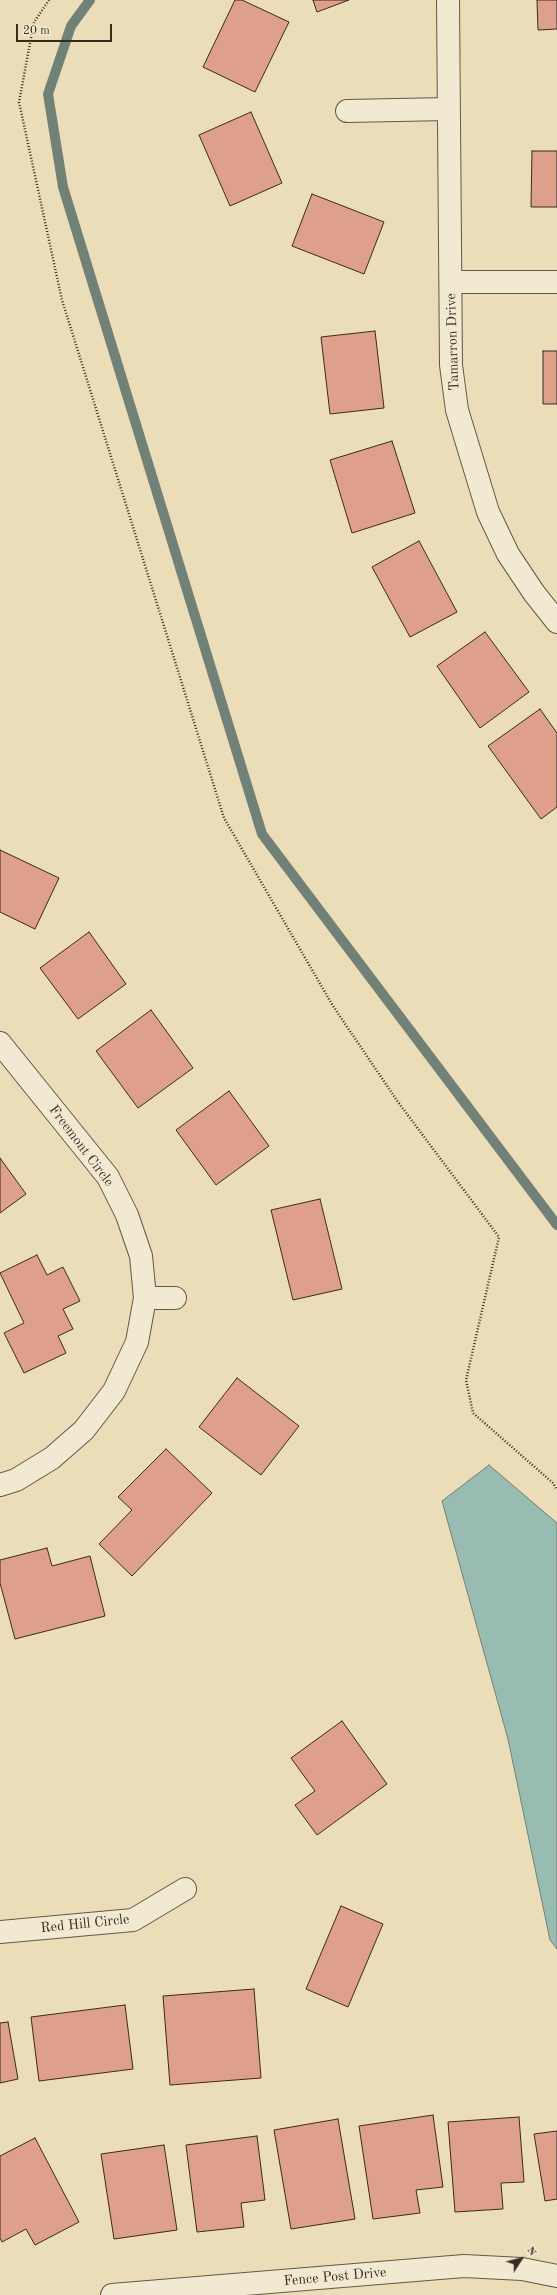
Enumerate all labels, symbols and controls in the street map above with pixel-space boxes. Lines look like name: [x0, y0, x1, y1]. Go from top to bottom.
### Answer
scale bar: [18, 16, 114, 42]
text: 20 m: [23, 25, 50, 37]
street label: Tamarron Drive: [443, 293, 463, 391]
street label: Freemont Circle: [45, 1102, 117, 1190]
street label: Red Hill Circle: [40, 1911, 130, 1937]
north arrow: [501, 2239, 541, 2279]
text: N: [524, 2245, 538, 2258]
street label: Fence Post Drive: [283, 2264, 387, 2290]

